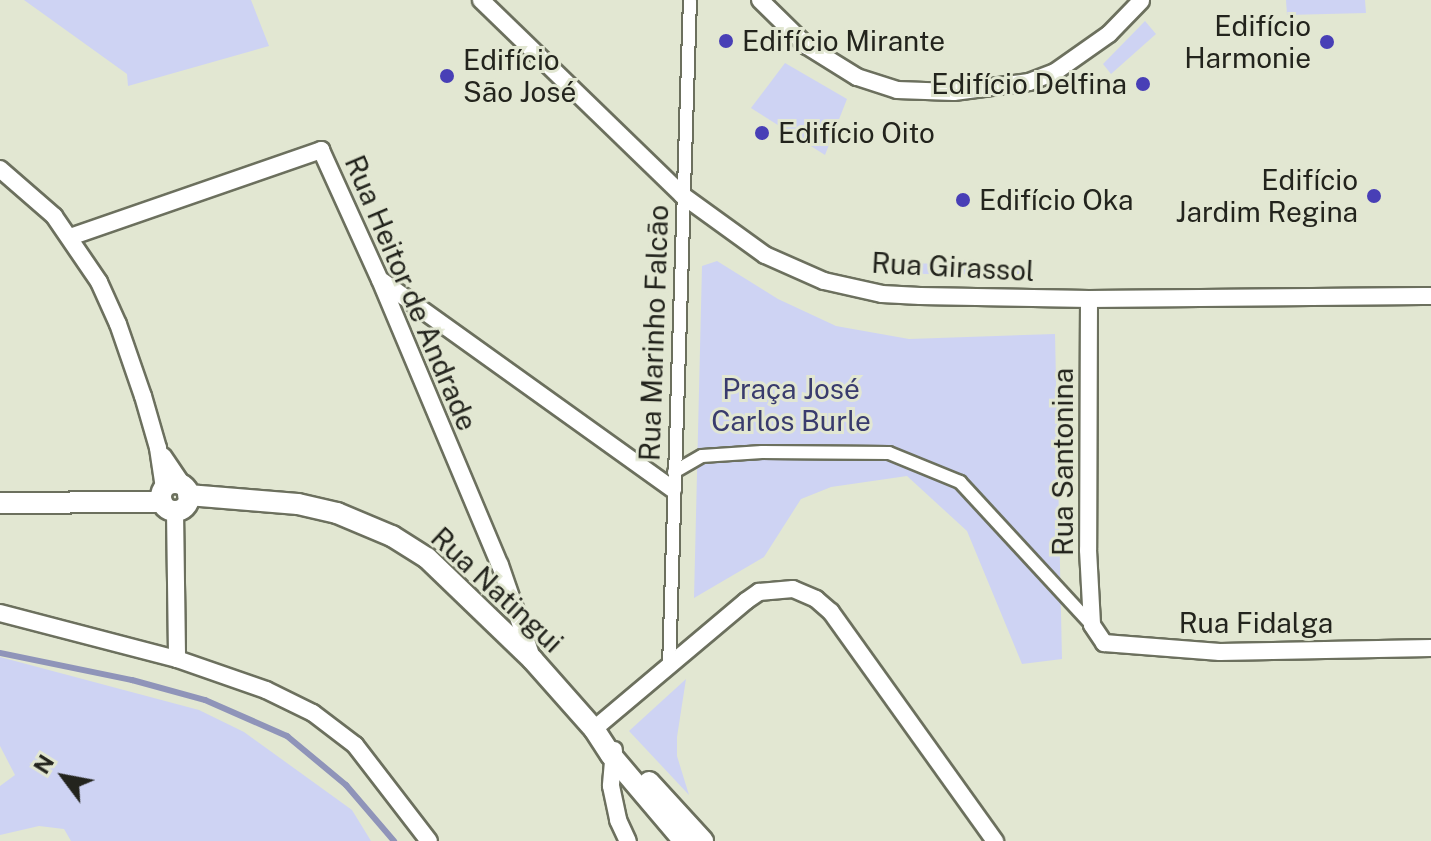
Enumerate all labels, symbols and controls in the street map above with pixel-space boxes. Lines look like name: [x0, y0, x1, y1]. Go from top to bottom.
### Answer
place label: Edifício Harmonie: [1184, 9, 1311, 75]
place label: Edifício Mirante: [742, 24, 945, 58]
marker: Edifício Mirante: [717, 32, 735, 50]
marker: Edifício Harmonie: [1318, 33, 1336, 51]
place label: Edifício São José: [463, 43, 576, 109]
marker: Edifício São José: [438, 67, 456, 85]
place label: Edifício Delfina: [931, 67, 1127, 101]
marker: Edifício Delfina: [1134, 75, 1152, 93]
place label: Edifício Oito: [778, 116, 935, 150]
marker: Edifício Oito: [753, 124, 771, 142]
street label: Rua Heitor de Andrade: [338, 150, 484, 436]
place label: Edifício Jardim Regina: [1176, 163, 1358, 229]
place label: Edifício Oka: [979, 183, 1134, 217]
marker: Edifício Jardim Regina: [1365, 187, 1383, 205]
marker: Edifício Oka: [954, 191, 972, 209]
street label: Rua Marinho Falcão: [633, 204, 675, 462]
street label: Rua Girassol: [871, 246, 1035, 288]
street label: Rua Santonina: [1046, 368, 1080, 556]
park label: Praça José Carlos Burle: [711, 372, 871, 438]
street label: Rua Natingui: [424, 521, 570, 659]
street label: Rua Fidalga: [1179, 606, 1333, 640]
north arrow: [24, 737, 104, 817]
text: N: [28, 750, 59, 778]

